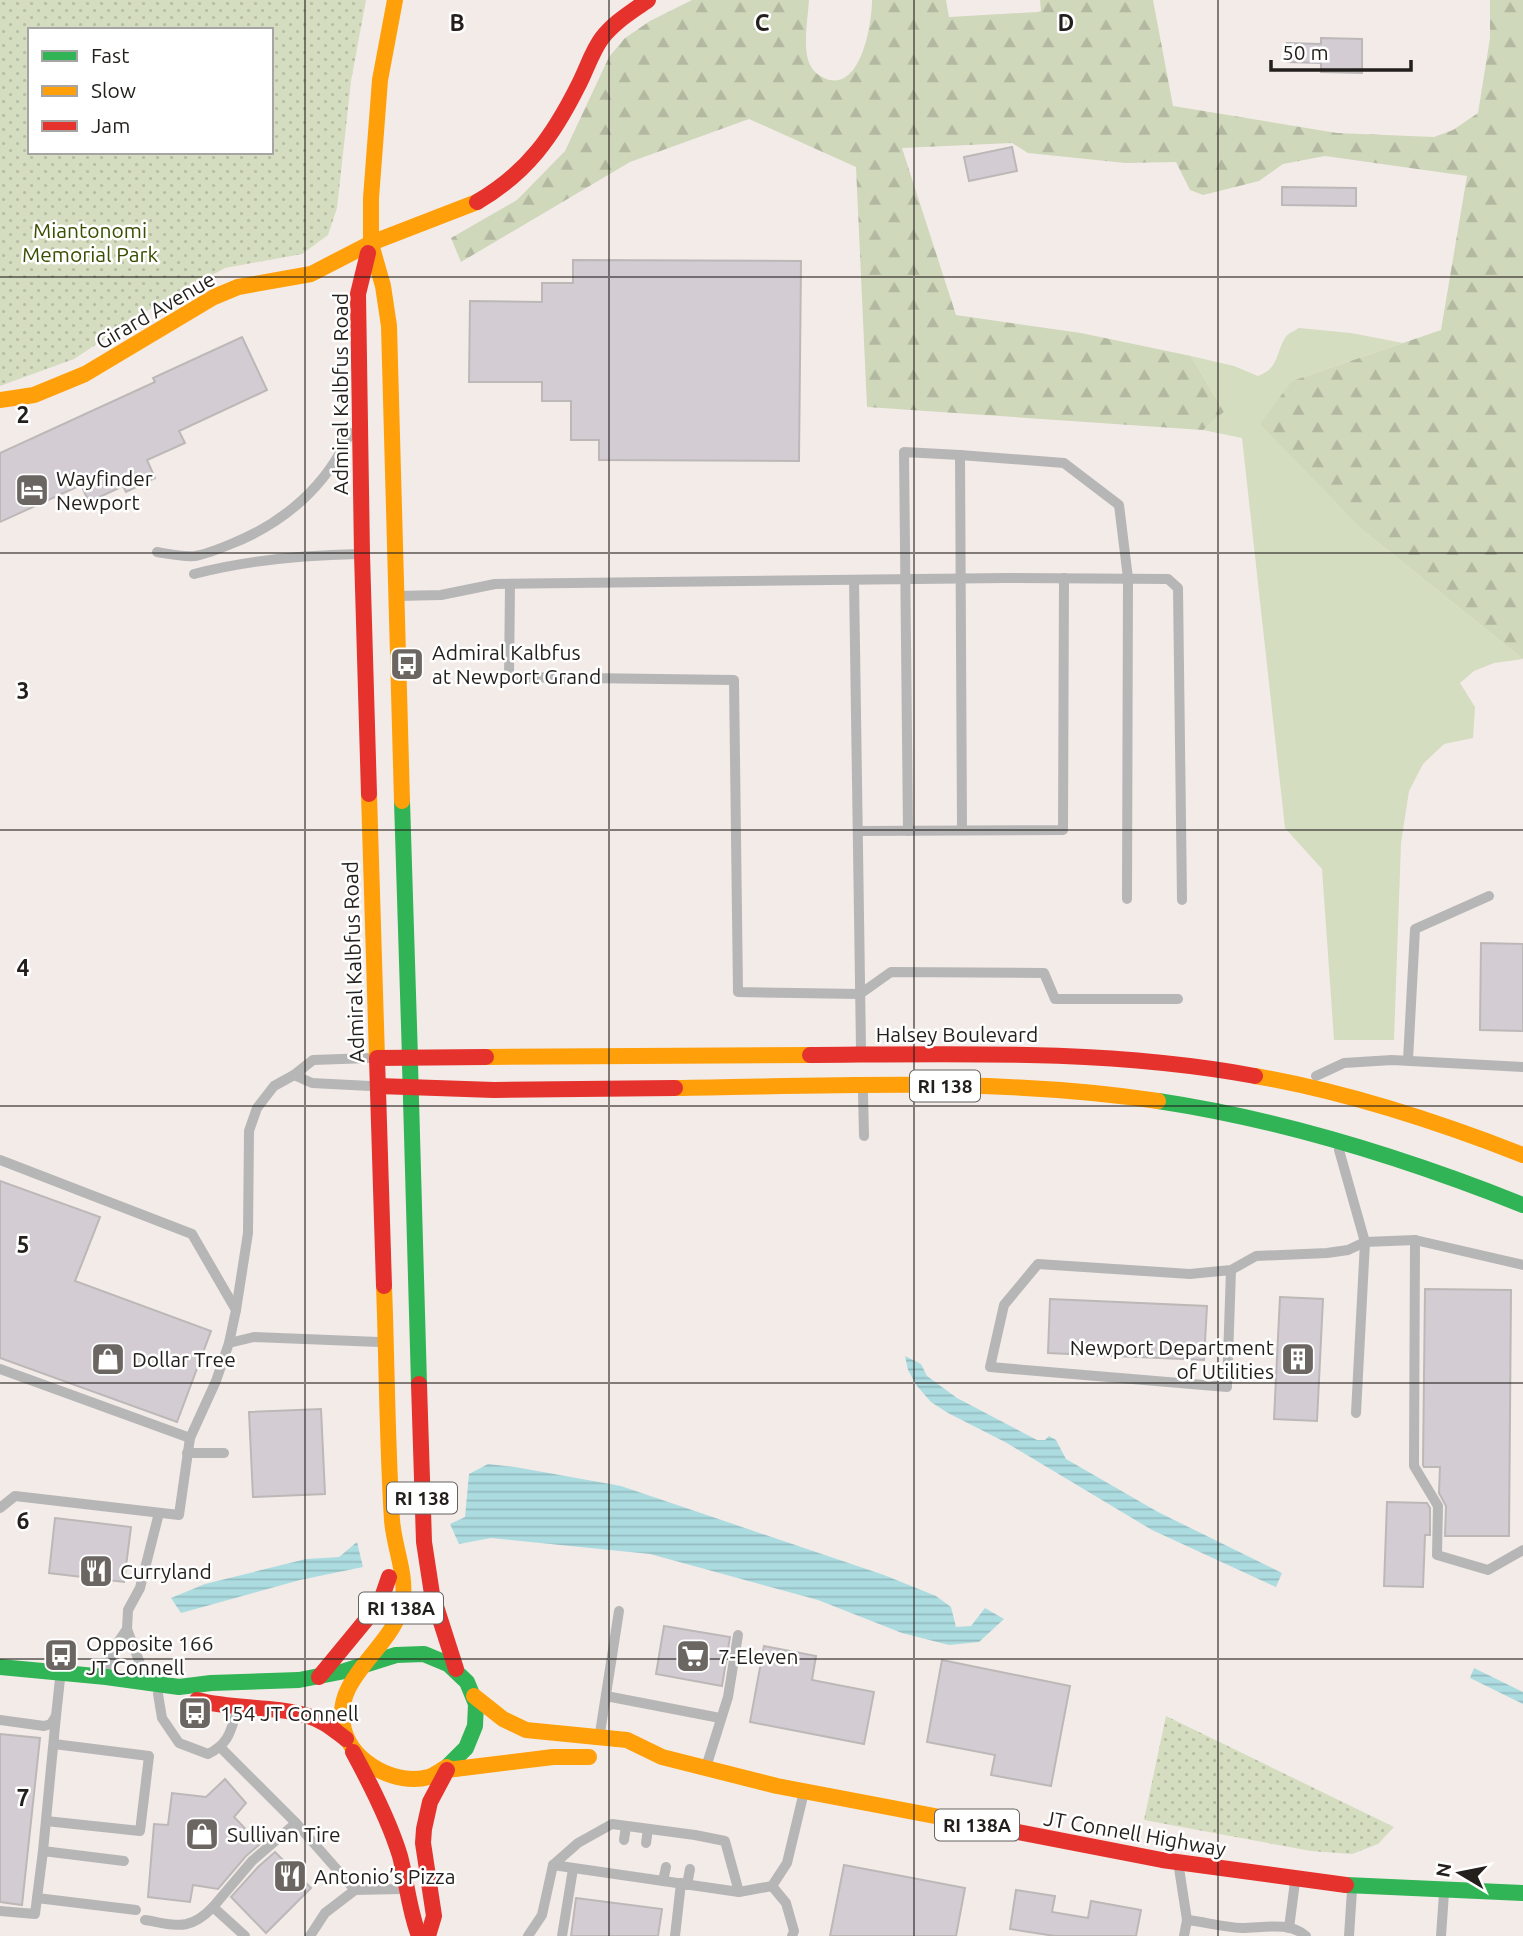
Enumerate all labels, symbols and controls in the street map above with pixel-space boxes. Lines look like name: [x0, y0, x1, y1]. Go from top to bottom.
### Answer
text: B: [449, 10, 465, 35]
text: C: [755, 10, 770, 35]
text: D: [1058, 10, 1074, 35]
legend: [28, 28, 273, 154]
scale bar: [1271, 28, 1411, 72]
text: 50 m: [1282, 40, 1329, 64]
text: Fast: [91, 43, 129, 67]
text: Slow: [91, 78, 136, 102]
text: Jam: [91, 113, 130, 137]
park label: Miantonomi Memorial Park: [22, 218, 158, 266]
street label: Girard Avenue: [91, 266, 219, 354]
street label: Admiral Kalbfus Road: [328, 293, 352, 495]
text: 2: [17, 402, 29, 427]
place label: Wayfinder Newport: [56, 466, 153, 514]
hotel icon: Wayfinder Newport: [13, 471, 51, 509]
place label: Admiral Kalbfus at Newport Grand: [432, 640, 601, 688]
bus stop icon: Admiral Kalbfus at Newport Grand: [388, 645, 426, 683]
text: 3: [17, 678, 29, 703]
street label: Admiral Kalbfus Road: [337, 861, 369, 1063]
text: 4: [17, 955, 30, 980]
street label: Halsey Boulevard: [876, 1022, 1038, 1046]
road number: RI 138: [910, 1070, 980, 1102]
text: 5: [17, 1232, 29, 1257]
place label: Newport Department of Utilities: [1070, 1335, 1274, 1383]
shop icon: Dollar Tree: [89, 1340, 127, 1378]
building icon: Newport Department of Utilities: [1279, 1340, 1317, 1378]
place label: Dollar Tree: [132, 1347, 236, 1371]
road number: RI 138: [387, 1482, 457, 1514]
text: 6: [17, 1508, 30, 1533]
restaurant icon: Curryland: [77, 1552, 115, 1590]
place label: Curryland: [120, 1559, 212, 1583]
road number: RI 138A: [359, 1592, 443, 1624]
place label: Opposite 166 JT Connell: [86, 1631, 214, 1679]
bus stop icon: Opposite 166 JT Connell: [42, 1636, 80, 1674]
supermarket icon: 7-Eleven: [674, 1637, 712, 1675]
place label: 7-Eleven: [718, 1644, 799, 1668]
bus stop icon: 154 JT Connell: [176, 1694, 214, 1732]
place label: 154 JT Connell: [220, 1701, 359, 1725]
text: 7: [17, 1785, 29, 1810]
street label: JT Connell Highway: [1042, 1805, 1228, 1861]
road number: RI 138A: [935, 1810, 1019, 1840]
shop icon: Sullivan Tire: [183, 1815, 221, 1853]
place label: Sullivan Tire: [227, 1822, 341, 1846]
north arrow: [1425, 1838, 1495, 1908]
restaurant icon: Antonio’s Pizza: [271, 1857, 309, 1895]
text: N: [1431, 1861, 1455, 1879]
place label: Antonio’s Pizza: [314, 1864, 455, 1888]

